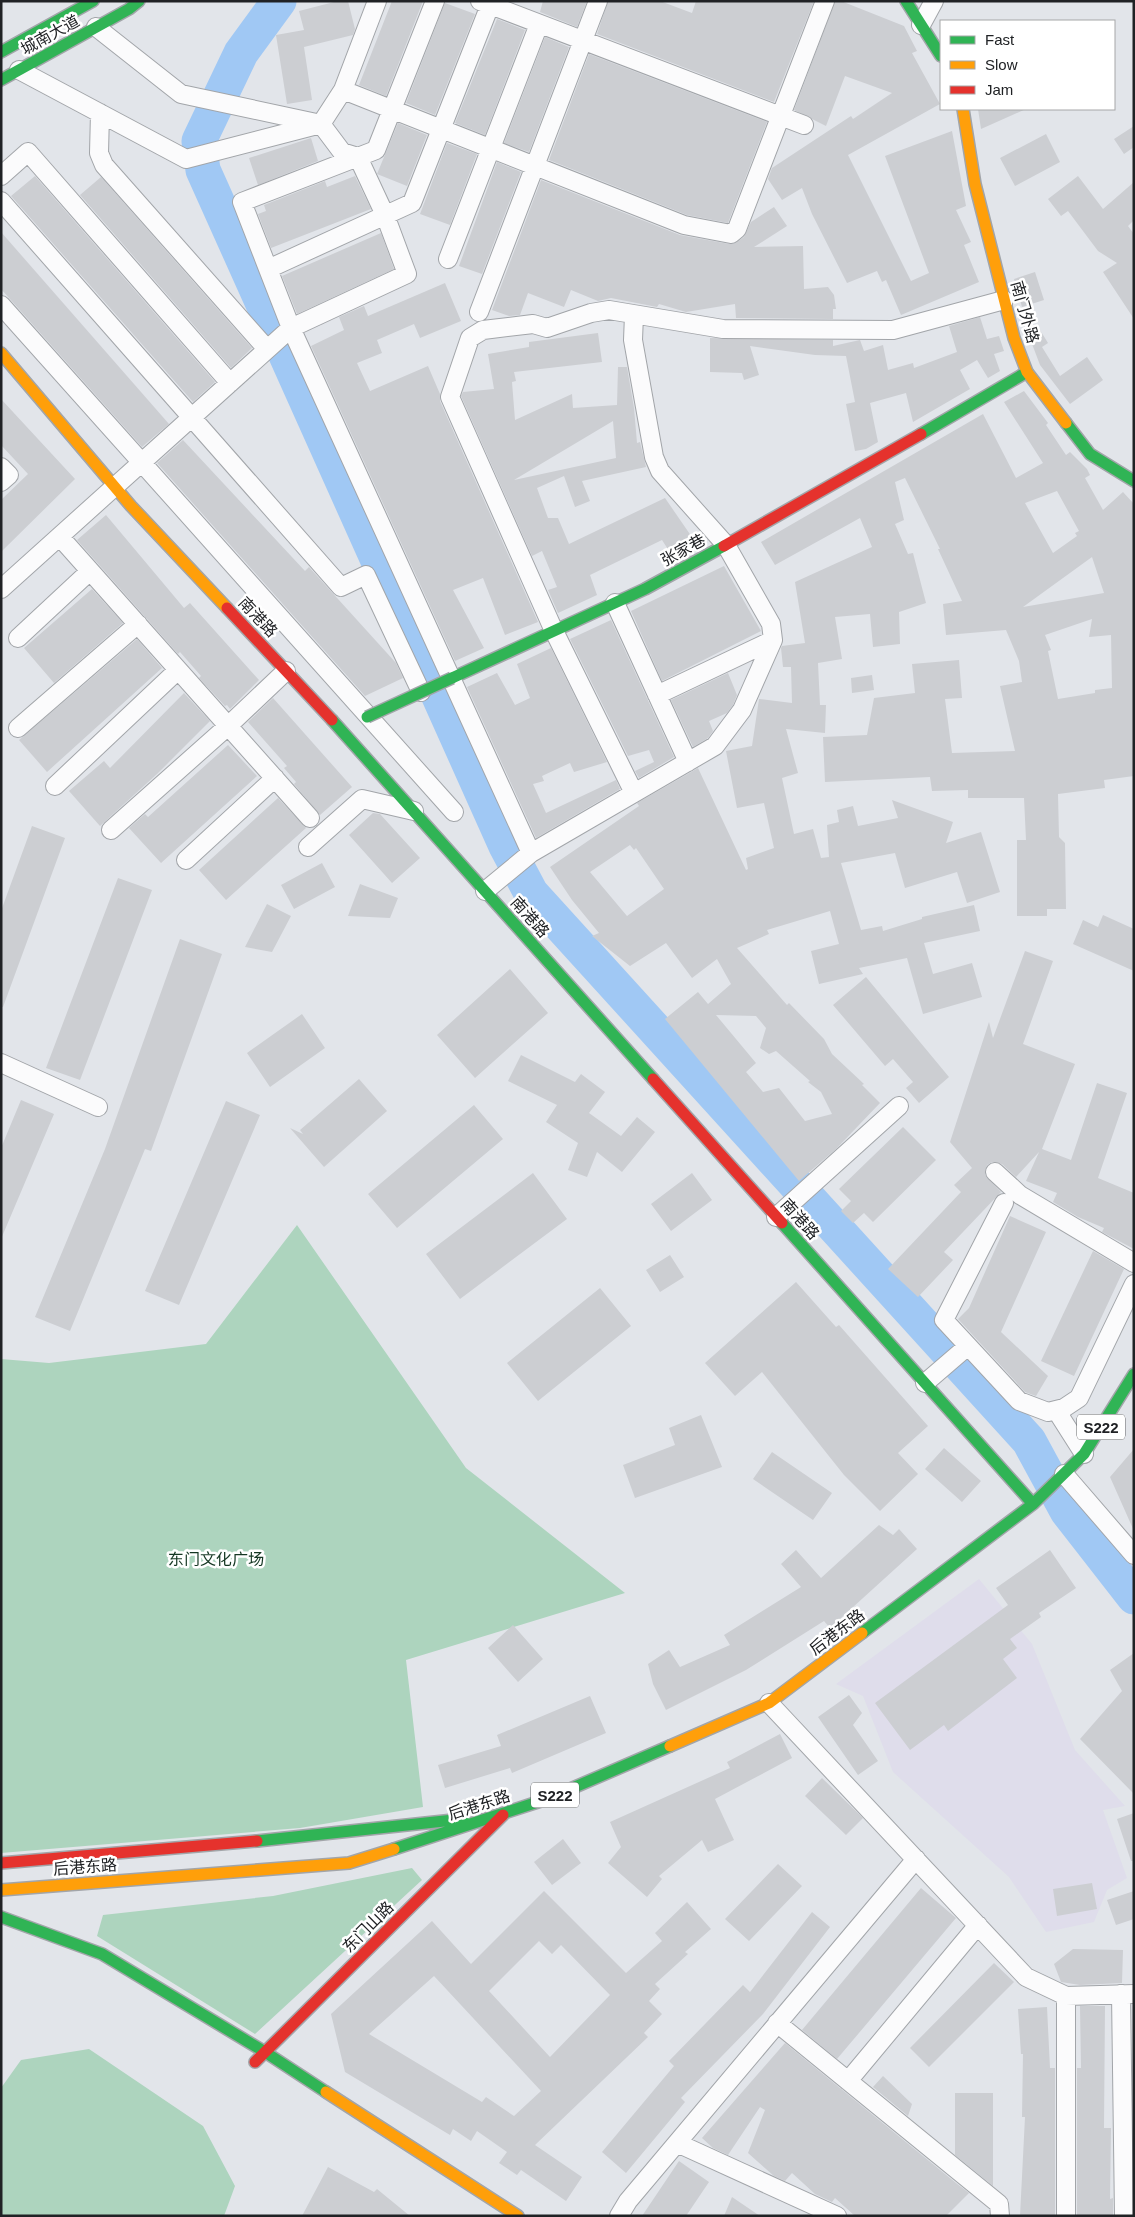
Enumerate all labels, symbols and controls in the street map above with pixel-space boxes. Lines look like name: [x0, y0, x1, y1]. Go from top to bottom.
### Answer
street label: 城南大道: [18, 12, 82, 58]
legend: [940, 20, 1115, 110]
text: Fast: [985, 31, 1015, 48]
text: Slow: [985, 56, 1018, 73]
text: Jam: [985, 81, 1013, 98]
street label: 南门外路: [1008, 279, 1042, 345]
street label: 张家巷: [658, 531, 708, 569]
street label: 南港路: [235, 594, 281, 640]
street label: 南港路: [508, 893, 552, 941]
street label: 南港路: [778, 1195, 822, 1243]
road number: S222: [1077, 1414, 1125, 1440]
park label: 东门文化广场: [168, 1551, 264, 1568]
street label: 后港东路: [806, 1606, 868, 1658]
road number: S222: [531, 1782, 579, 1808]
street label: 后港东路: [446, 1787, 512, 1823]
street label: 后港东路: [52, 1856, 118, 1878]
street label: 东门山路: [339, 1898, 397, 1956]

